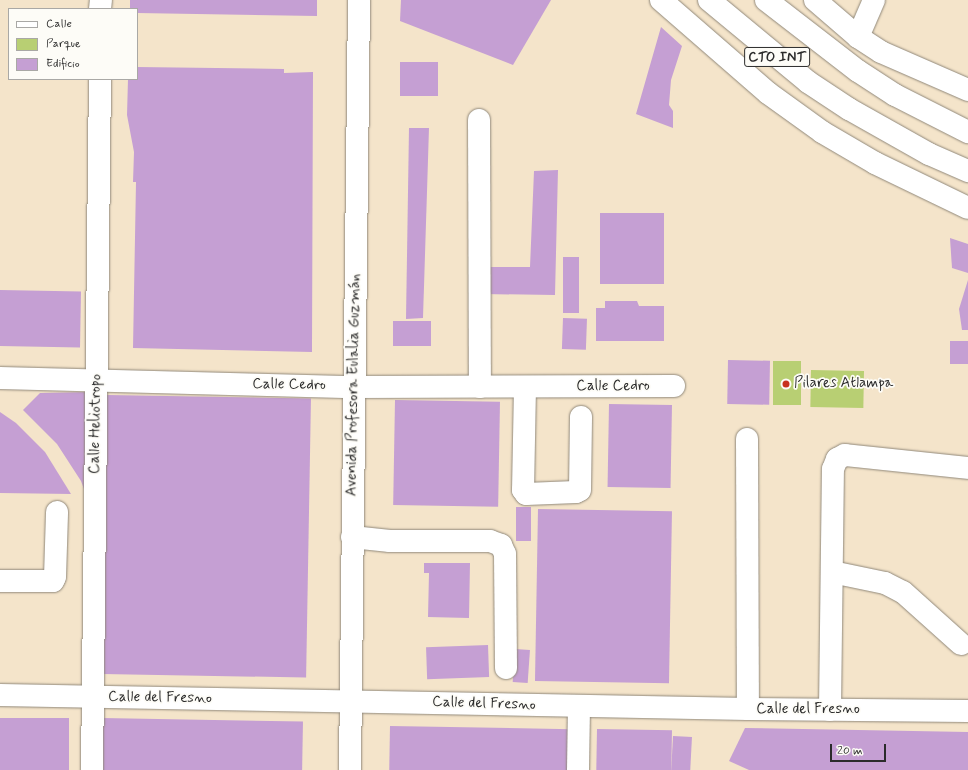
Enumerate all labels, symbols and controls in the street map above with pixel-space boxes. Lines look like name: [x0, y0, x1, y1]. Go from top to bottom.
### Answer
legend: [8, 8, 138, 80]
text: Calle: [46, 16, 72, 32]
text: Parque: [46, 36, 81, 52]
road number: CTO INT: [744, 45, 810, 69]
text: Edificio: [46, 56, 80, 72]
street label: Avenida Profesora Eulalia Guzmán: [343, 273, 365, 497]
street label: Calle Heliotropo: [86, 374, 106, 474]
street label: Calle Cedro: [252, 375, 326, 395]
place label: Pilares Atlampa: [794, 375, 901, 393]
street label: Calle Cedro: [576, 378, 650, 396]
marker: Pilares Atlampa: [781, 379, 791, 389]
street label: Calle del Fresno: [110, 688, 210, 708]
street label: Calle del Fresno: [434, 693, 534, 715]
street label: Calle del Fresno: [759, 701, 857, 719]
scale bar: [832, 736, 888, 762]
text: 20 m: [837, 743, 863, 759]

